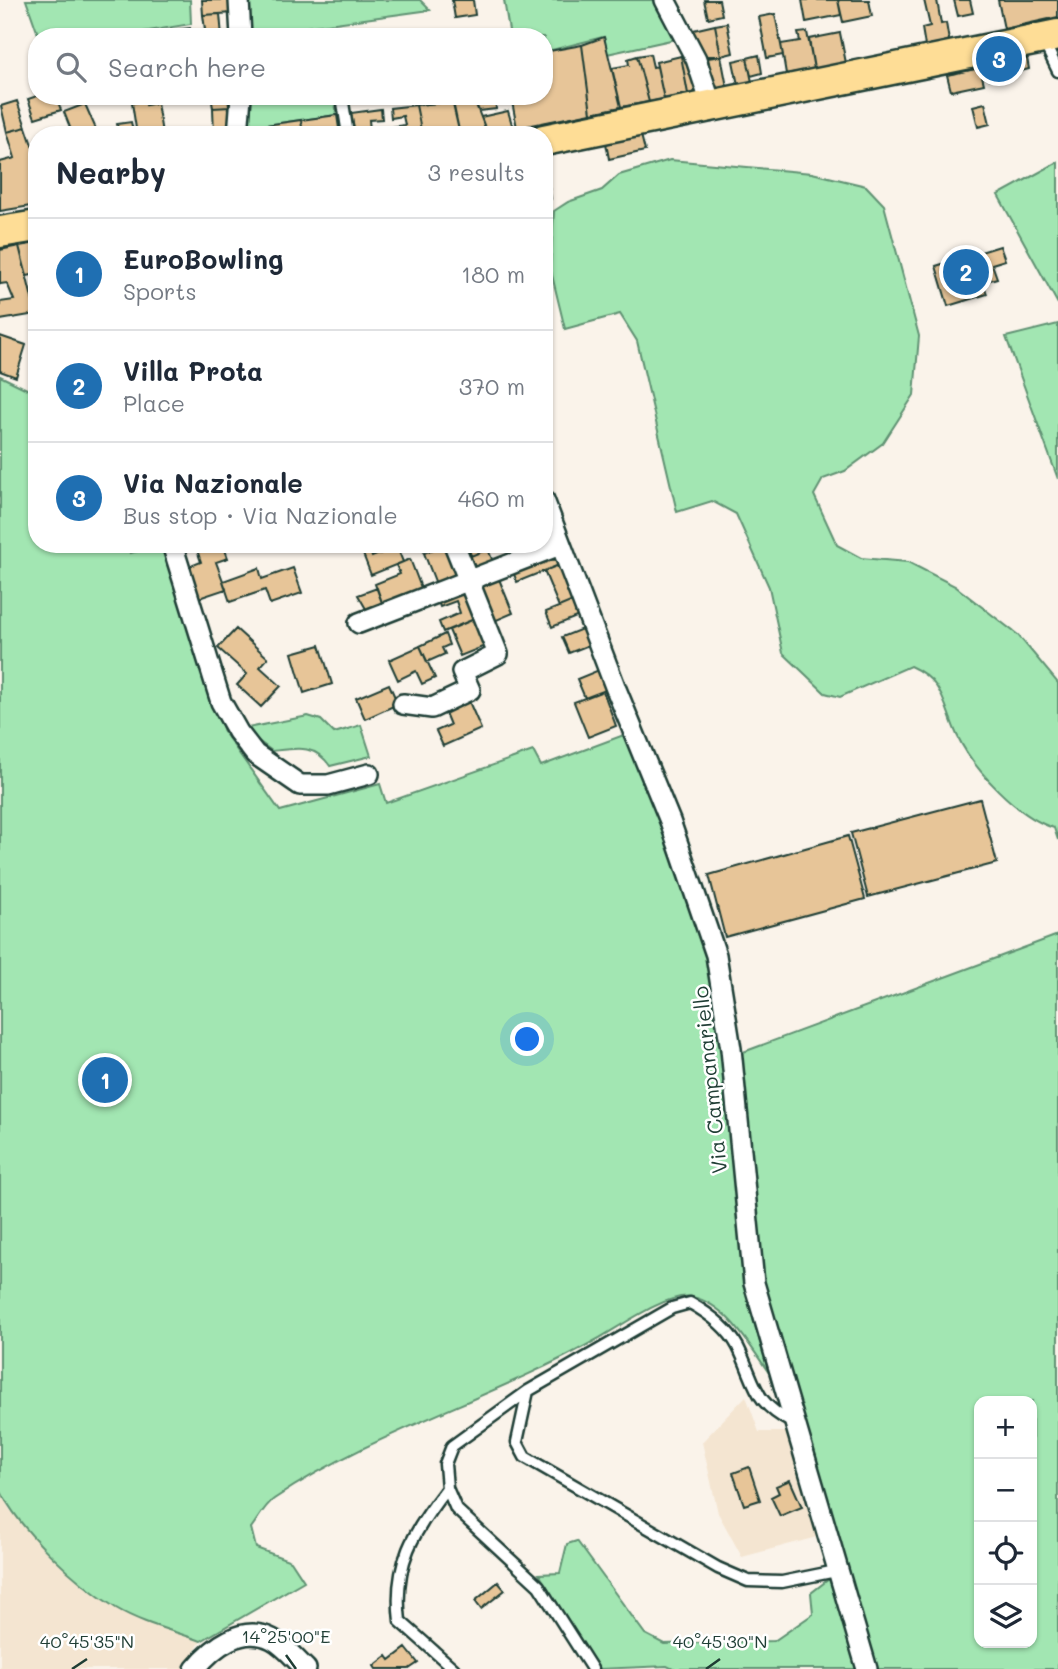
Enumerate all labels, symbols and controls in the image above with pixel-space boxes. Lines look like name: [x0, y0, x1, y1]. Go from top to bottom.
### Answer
search box: [28, 28, 553, 105]
pin: 3: [976, 33, 1022, 85]
icon: search: [52, 48, 90, 86]
text: Search here: [108, 50, 266, 84]
text: Nearby: [56, 152, 166, 192]
text: 3 results: [428, 157, 525, 187]
text: EuroBowling: [123, 242, 283, 276]
pin: 2: [943, 246, 989, 298]
text: 1: [74, 259, 84, 289]
text: 180 m: [461, 259, 525, 289]
text: Sports: [123, 276, 197, 306]
text: Villa Prota: [123, 354, 263, 388]
text: 2: [73, 371, 85, 401]
text: 370 m: [459, 371, 525, 401]
text: Place: [123, 388, 185, 418]
text: Via Nazionale: [123, 466, 303, 500]
text: 3: [72, 483, 86, 513]
text: 460 m: [458, 483, 525, 513]
text: Bus stop · Via Nazionale: [123, 500, 398, 530]
street label: Via Campanariello: [686, 985, 732, 1175]
your location: [510, 1022, 544, 1056]
pin: 1: [82, 1054, 128, 1106]
map controls: [974, 1396, 1037, 1648]
button: +: [974, 1396, 1037, 1459]
button: −: [974, 1459, 1037, 1522]
button: locate: [974, 1522, 1037, 1585]
button: layers: [974, 1585, 1037, 1648]
text: 14°25'00"E: [242, 1624, 330, 1648]
text: 40°45'35"N: [40, 1629, 134, 1653]
text: 40°45'30"N: [673, 1629, 767, 1653]

